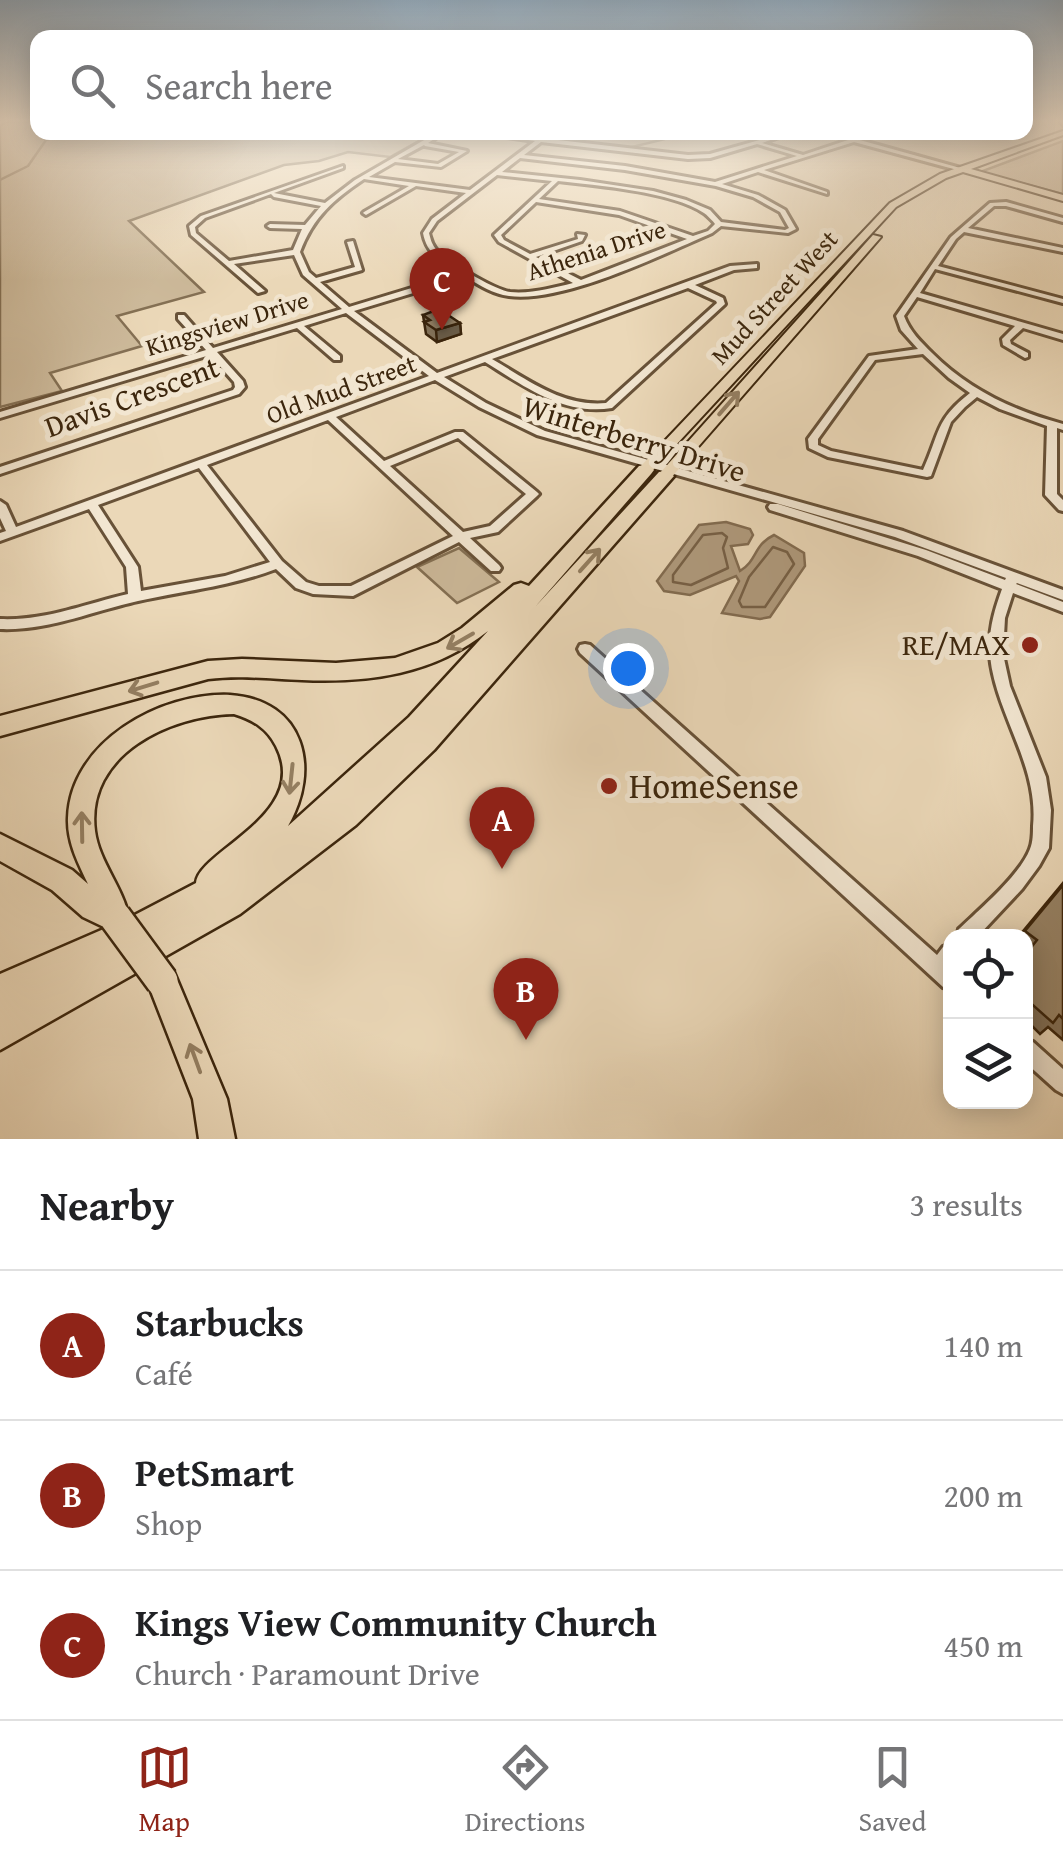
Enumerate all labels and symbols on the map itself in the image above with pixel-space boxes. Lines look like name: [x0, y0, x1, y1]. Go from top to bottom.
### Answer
street label: Athenia Drive: [522, 211, 670, 289]
street label: Mud Street West: [702, 222, 846, 372]
pin: C: [410, 248, 474, 330]
street label: Kingsview Drive: [141, 281, 313, 365]
street label: Davis Crescent: [38, 344, 225, 448]
street label: Old Mud Street: [261, 345, 421, 433]
street label: Winterberry Drive: [517, 383, 751, 493]
one-way arrow: [718, 391, 741, 416]
one-way arrow: [579, 548, 602, 573]
place label: RE/MAX: [902, 622, 1010, 666]
one-way arrow: [446, 631, 475, 651]
marker: RE/MAX: [1019, 634, 1041, 656]
your location: [603, 643, 654, 694]
one-way arrow: [128, 679, 160, 697]
place label: HomeSense: [629, 760, 799, 811]
one-way arrow: [281, 762, 300, 795]
marker: HomeSense: [598, 775, 620, 797]
pin: A: [470, 786, 534, 869]
one-way arrow: [73, 811, 92, 844]
pin: B: [494, 958, 558, 1040]
one-way arrow: [185, 1044, 203, 1075]

